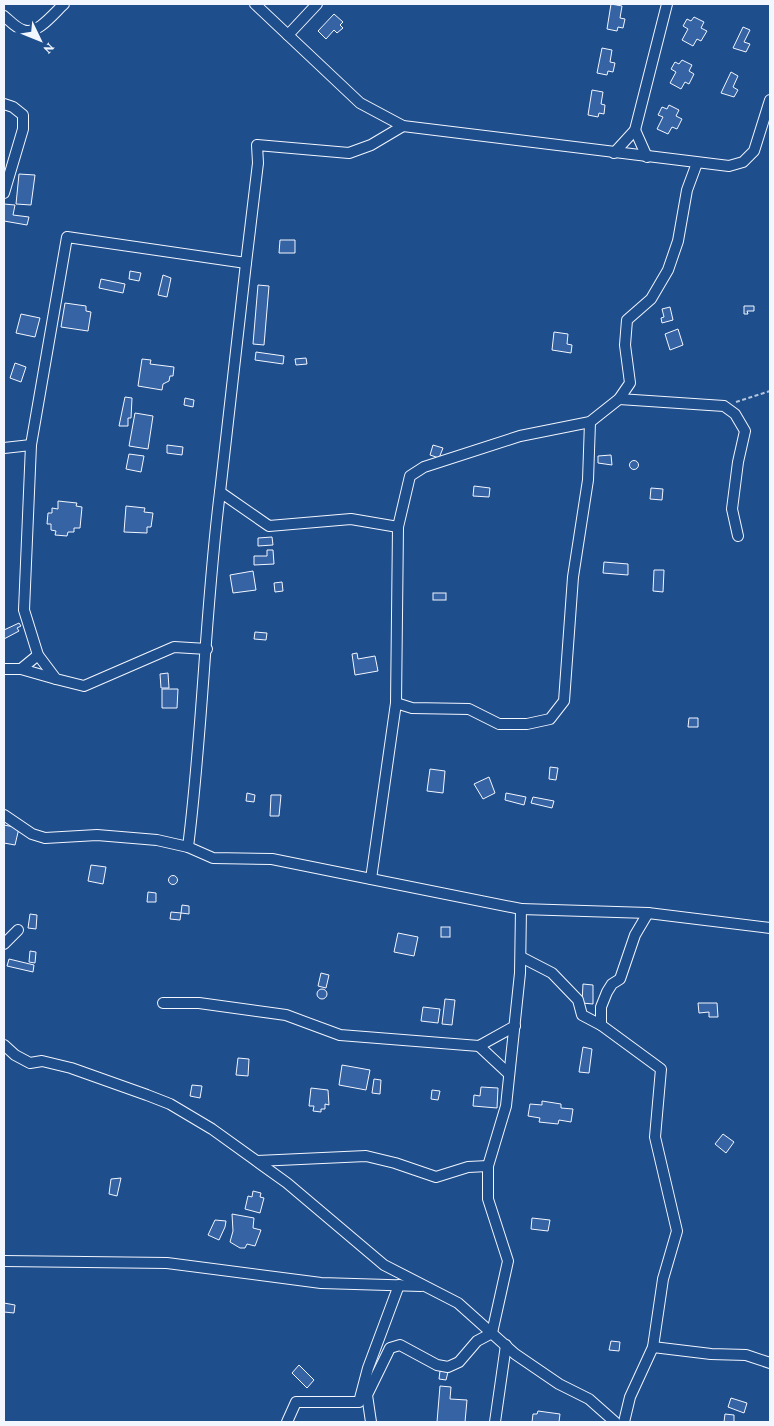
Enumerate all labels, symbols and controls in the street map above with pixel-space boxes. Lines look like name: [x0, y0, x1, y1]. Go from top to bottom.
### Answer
north arrow: [15, 15, 65, 65]
text: N: [40, 40, 59, 58]

